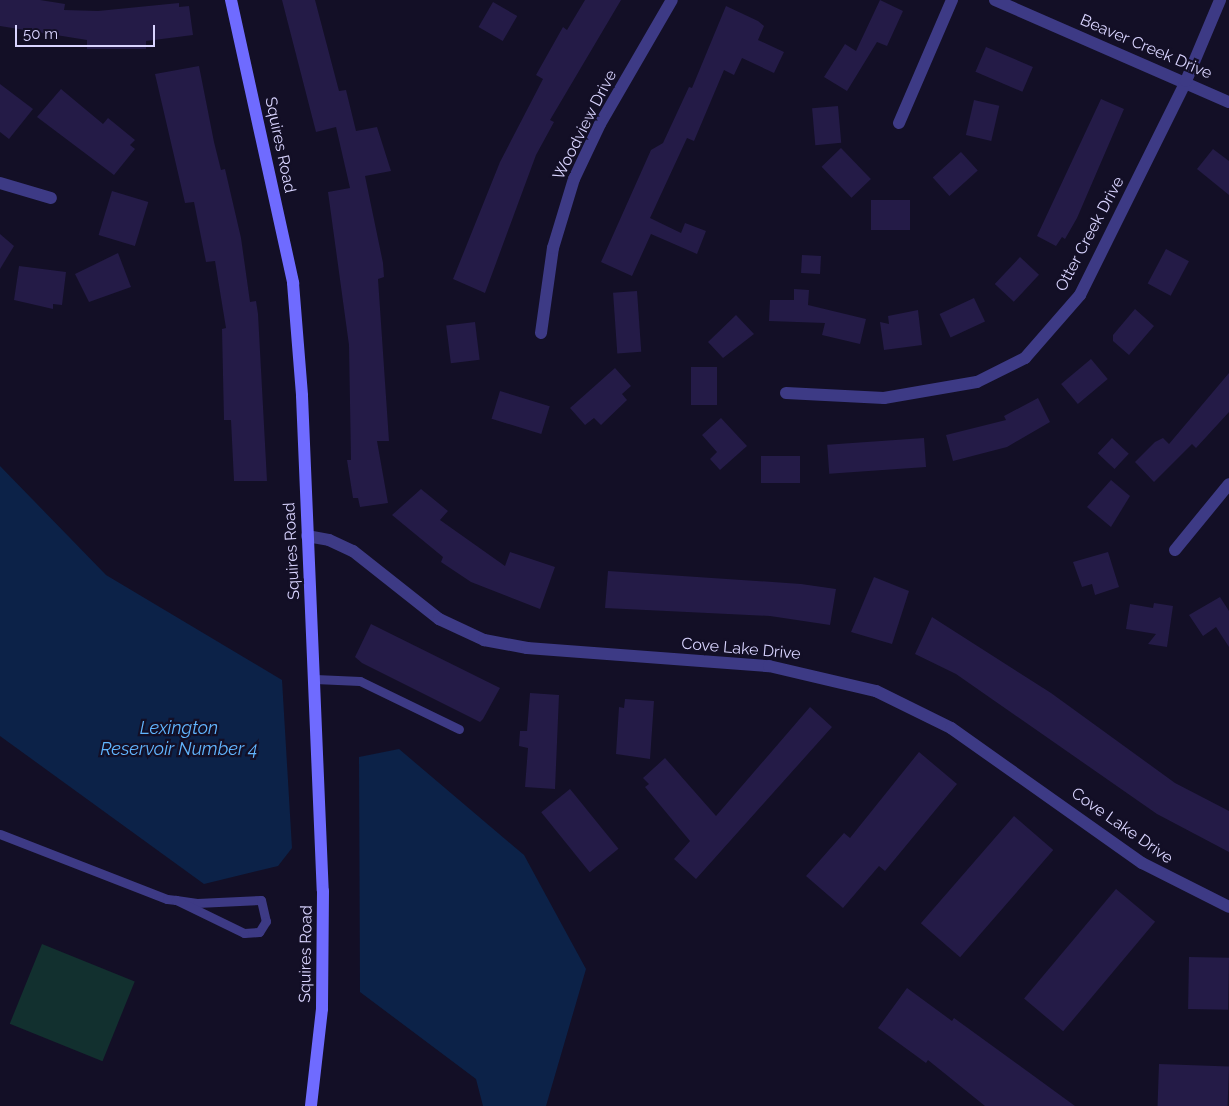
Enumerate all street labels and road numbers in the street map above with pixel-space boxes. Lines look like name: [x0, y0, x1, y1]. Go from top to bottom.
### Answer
street label: Beaver Creek Drive: [1077, 10, 1215, 84]
street label: Woodview Drive: [549, 67, 621, 183]
street label: Squires Road: [260, 95, 300, 195]
street label: Otter Creek Drive: [1052, 173, 1128, 295]
street label: Squires Road: [280, 502, 304, 600]
street label: Cove Lake Drive: [681, 634, 801, 664]
street label: Cove Lake Drive: [1067, 784, 1177, 868]
street label: Squires Road: [296, 905, 316, 1003]

